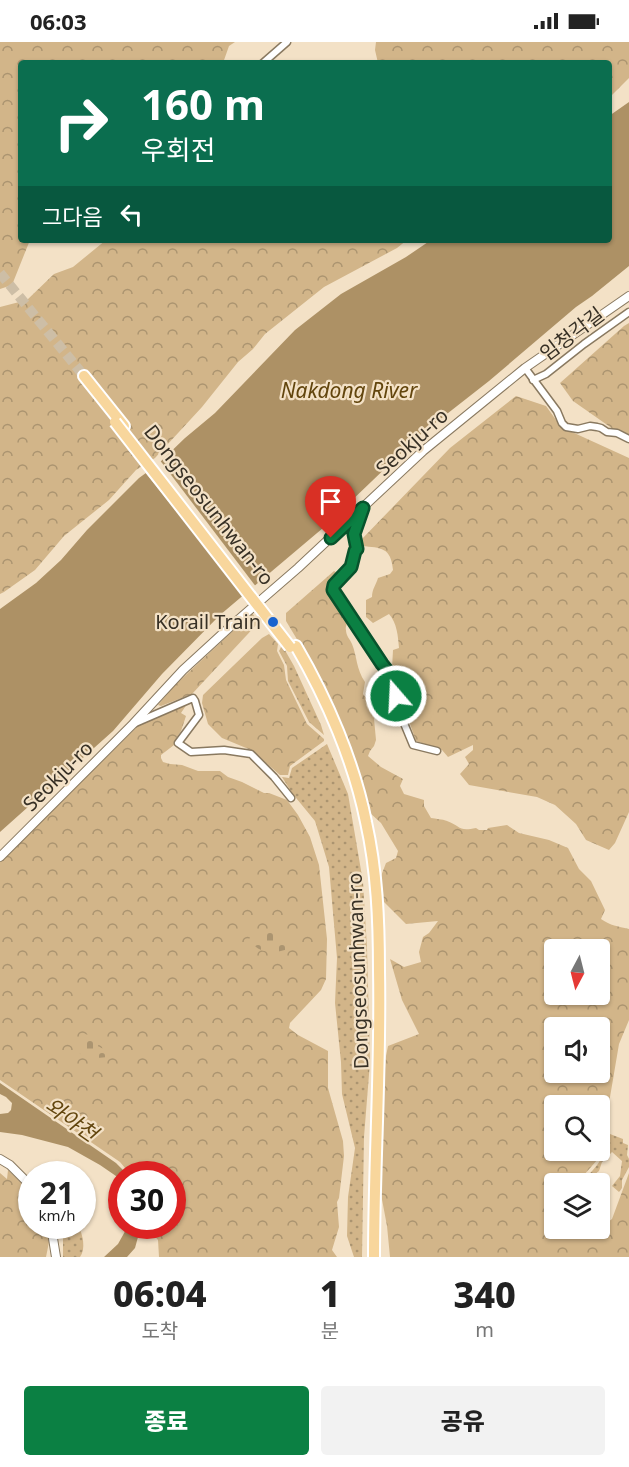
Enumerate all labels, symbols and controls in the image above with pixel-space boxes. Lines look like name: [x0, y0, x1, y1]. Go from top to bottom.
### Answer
text: 06:03: [30, 6, 87, 36]
text: 160 m: [141, 75, 265, 132]
icon: right: [42, 84, 120, 162]
text: 우회전: [141, 131, 216, 168]
icon: left: [115, 198, 148, 231]
text: 그다음: [42, 201, 103, 231]
street label: 임청각길: [534, 301, 609, 367]
water label: Nakdong River: [281, 376, 419, 404]
street label: Seokju-ro: [370, 402, 454, 481]
street label: Dongseosunhwan-ro: [138, 419, 281, 590]
pin: [305, 476, 356, 538]
icon: arrive: [314, 485, 347, 518]
place label: Korail Train: [155, 608, 261, 635]
marker: Korail Train: [266, 615, 280, 629]
position arrow: [364, 664, 428, 728]
street label: Seokju-ro: [17, 735, 99, 817]
street label: Dongseosunhwan-ro: [341, 872, 374, 1070]
north arrow: [544, 939, 610, 1005]
map controls: [544, 939, 610, 1239]
button: sound: [544, 1017, 610, 1083]
water label: 와야천: [40, 1091, 106, 1149]
button: search: [544, 1095, 610, 1161]
speed limit sign: 30: [108, 1161, 186, 1239]
text: 21: [40, 1172, 74, 1213]
button: layers: [544, 1173, 610, 1239]
text: km/h: [39, 1205, 75, 1225]
text: 06:04: [113, 1269, 207, 1318]
text: 1: [320, 1269, 340, 1318]
text: 340: [454, 1270, 516, 1319]
text: m: [475, 1316, 494, 1343]
text: 도착: [141, 1317, 178, 1344]
text: 분: [321, 1317, 339, 1344]
button: 종료: [24, 1386, 309, 1455]
button: 공유: [321, 1386, 605, 1455]

